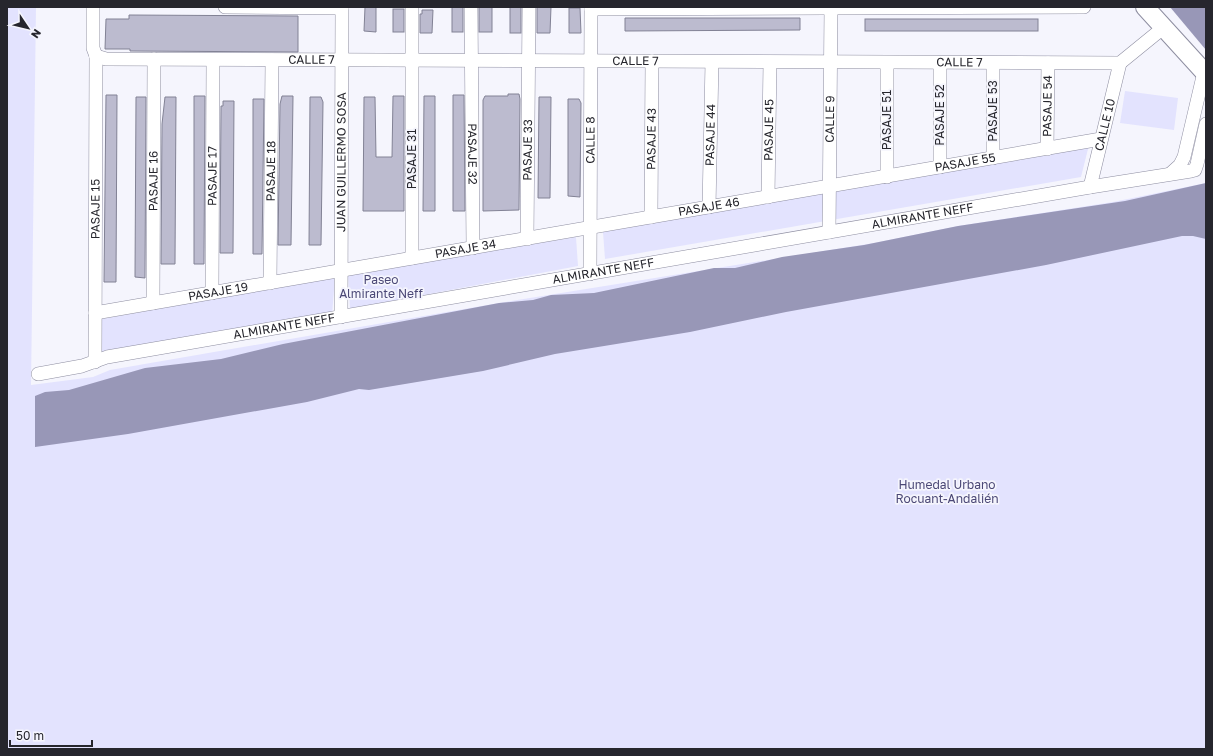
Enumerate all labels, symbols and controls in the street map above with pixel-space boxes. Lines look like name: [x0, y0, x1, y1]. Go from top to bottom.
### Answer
north arrow: [8, 8, 48, 48]
text: N: [29, 27, 44, 41]
street label: CALLE 7: [288, 52, 335, 67]
street label: CALLE 7: [612, 53, 659, 68]
street label: CALLE 7: [936, 54, 983, 69]
street label: PASAJE 54: [1039, 75, 1055, 137]
street label: PASAJE 53: [985, 80, 1000, 142]
street label: PASAJE 52: [932, 84, 947, 146]
street label: PASAJE 51: [879, 90, 894, 150]
street label: JUAN GUILLERMO SOSA: [333, 92, 349, 232]
street label: CALLE 9: [822, 95, 837, 143]
street label: CALLE 10: [1091, 97, 1118, 152]
street label: PASAJE 45: [761, 99, 776, 161]
street label: PASAJE 44: [702, 104, 718, 166]
street label: PASAJE 43: [643, 108, 659, 170]
street label: CALLE 8: [582, 116, 598, 164]
street label: PASAJE 33: [520, 119, 535, 181]
street label: PASAJE 32: [465, 123, 480, 185]
street label: PASAJE 31: [404, 129, 419, 189]
street label: PASAJE 18: [263, 141, 278, 201]
street label: PASAJE 17: [204, 146, 220, 206]
street label: PASAJE 55: [933, 149, 997, 175]
street label: PASAJE 16: [145, 151, 161, 211]
street label: PASAJE 15: [87, 179, 103, 239]
street label: PASAJE 46: [677, 194, 741, 219]
street label: ALMIRANTE NEFF: [871, 199, 974, 232]
street label: PASAJE 34: [434, 236, 497, 261]
street label: ALMIRANTE NEFF: [551, 255, 655, 287]
park label: Paseo Almirante Neff: [339, 272, 423, 301]
street label: PASAJE 19: [187, 279, 249, 304]
street label: ALMIRANTE NEFF: [232, 310, 336, 342]
park label: Humedal Urbano Rocuant-Andalién: [895, 477, 999, 506]
scale bar: [10, 722, 92, 748]
text: 50 m: [16, 728, 44, 743]

